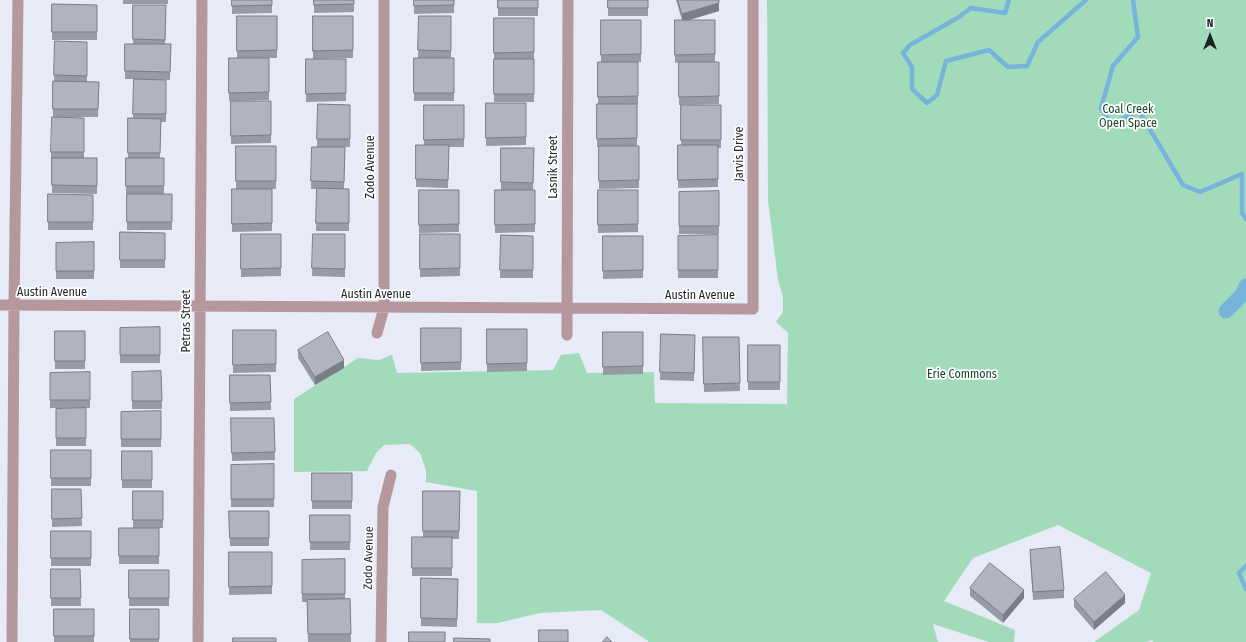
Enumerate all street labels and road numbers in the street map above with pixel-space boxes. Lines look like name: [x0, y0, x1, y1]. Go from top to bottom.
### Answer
street label: Jarvis Drive: [733, 126, 747, 182]
street label: Zodo Avenue: [364, 135, 378, 199]
street label: Lasnik Street: [547, 135, 561, 199]
street label: Austin Avenue: [17, 286, 87, 300]
street label: Austin Avenue: [341, 288, 411, 302]
street label: Austin Avenue: [665, 289, 735, 303]
street label: Petras Street: [180, 290, 194, 352]
street label: Zodo Avenue: [361, 526, 377, 590]

